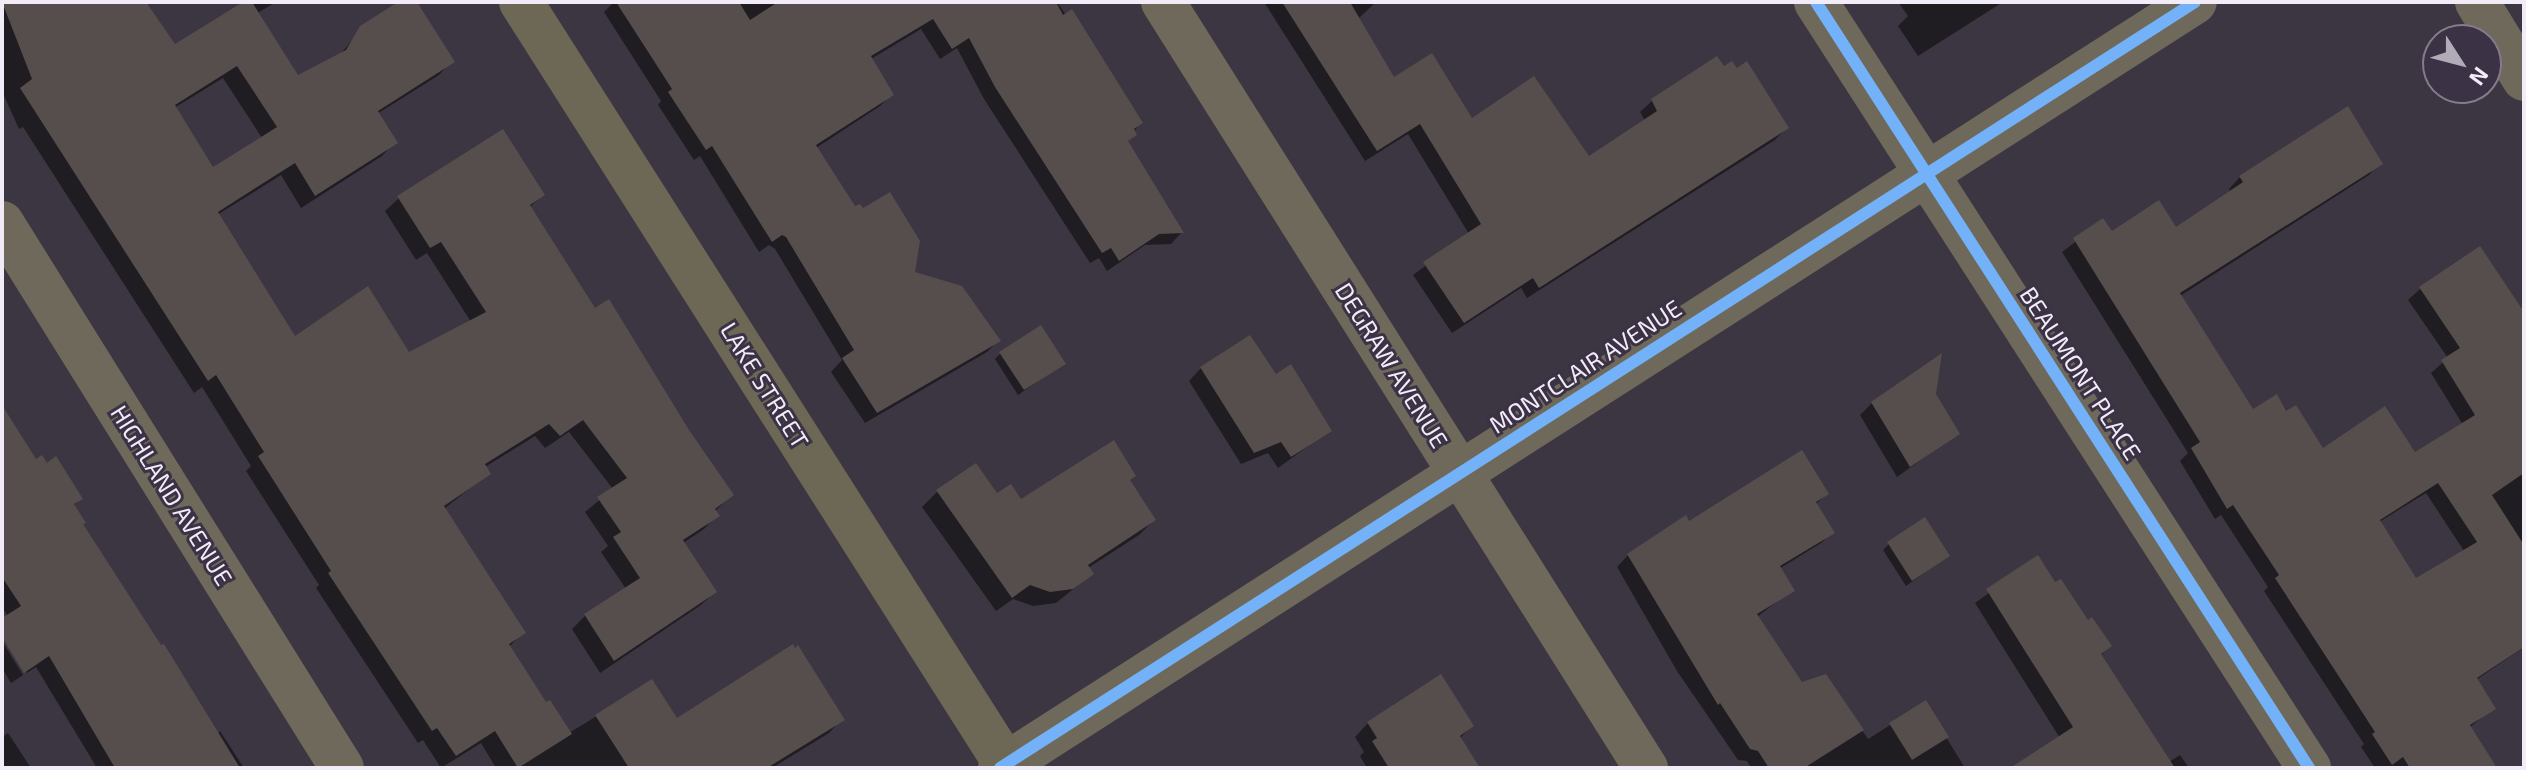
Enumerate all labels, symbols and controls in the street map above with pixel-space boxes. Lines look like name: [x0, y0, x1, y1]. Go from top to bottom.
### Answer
north arrow: [2422, 24, 2502, 104]
text: N: [2465, 63, 2495, 91]
street label: DEGRAW AVENUE: [1329, 277, 1455, 453]
street label: BEAUMONT PLACE: [2014, 281, 2148, 465]
street label: MONTCLAIR AVENUE: [1483, 293, 1687, 439]
street label: LAKE STREET: [715, 317, 815, 453]
street label: HIGHLAND AVENUE: [105, 399, 239, 591]

